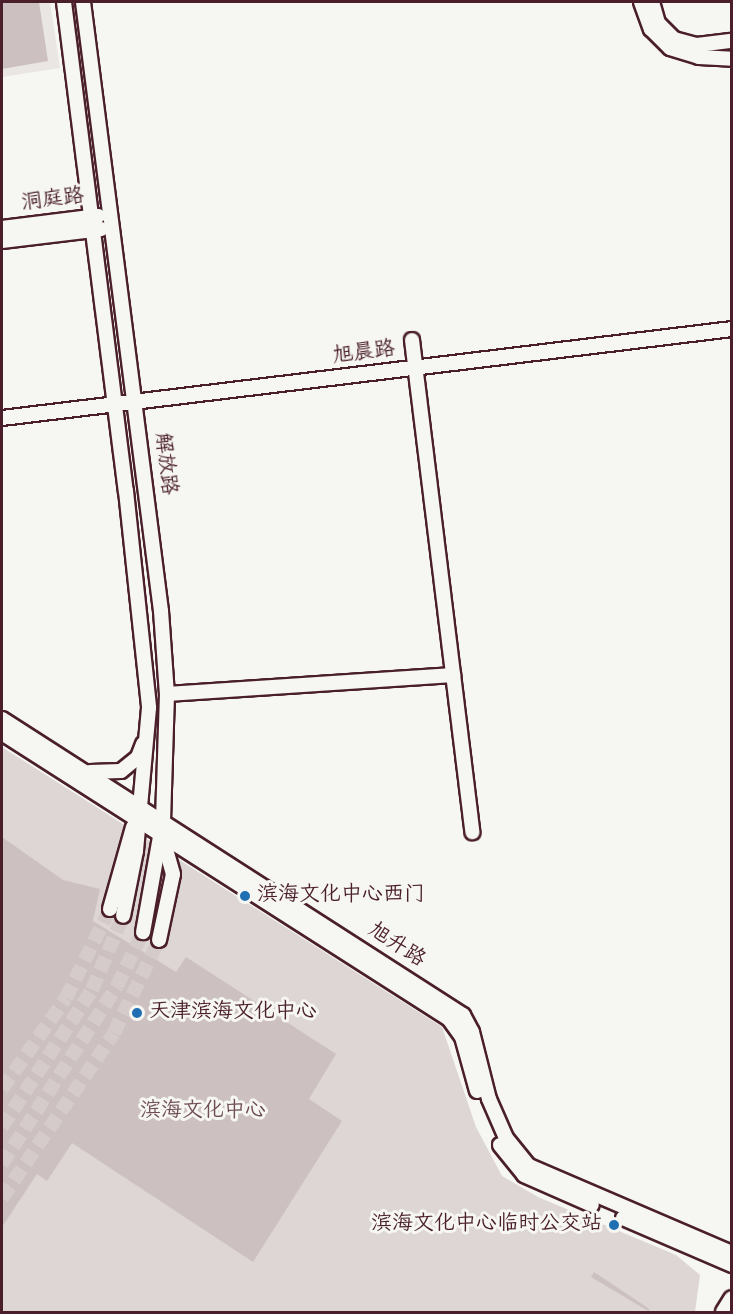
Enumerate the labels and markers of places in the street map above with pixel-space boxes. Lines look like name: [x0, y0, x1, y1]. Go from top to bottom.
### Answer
place label: 滨海文化中心西门: [257, 883, 425, 909]
marker: 滨海文化中心西门: [238, 889, 252, 903]
place label: 天津滨海文化中心: [149, 1000, 317, 1026]
marker: 天津滨海文化中心: [130, 1006, 144, 1020]
place label: 滨海文化中心临时公交站: [371, 1212, 602, 1238]
marker: 滨海文化中心临时公交站: [607, 1218, 621, 1232]

